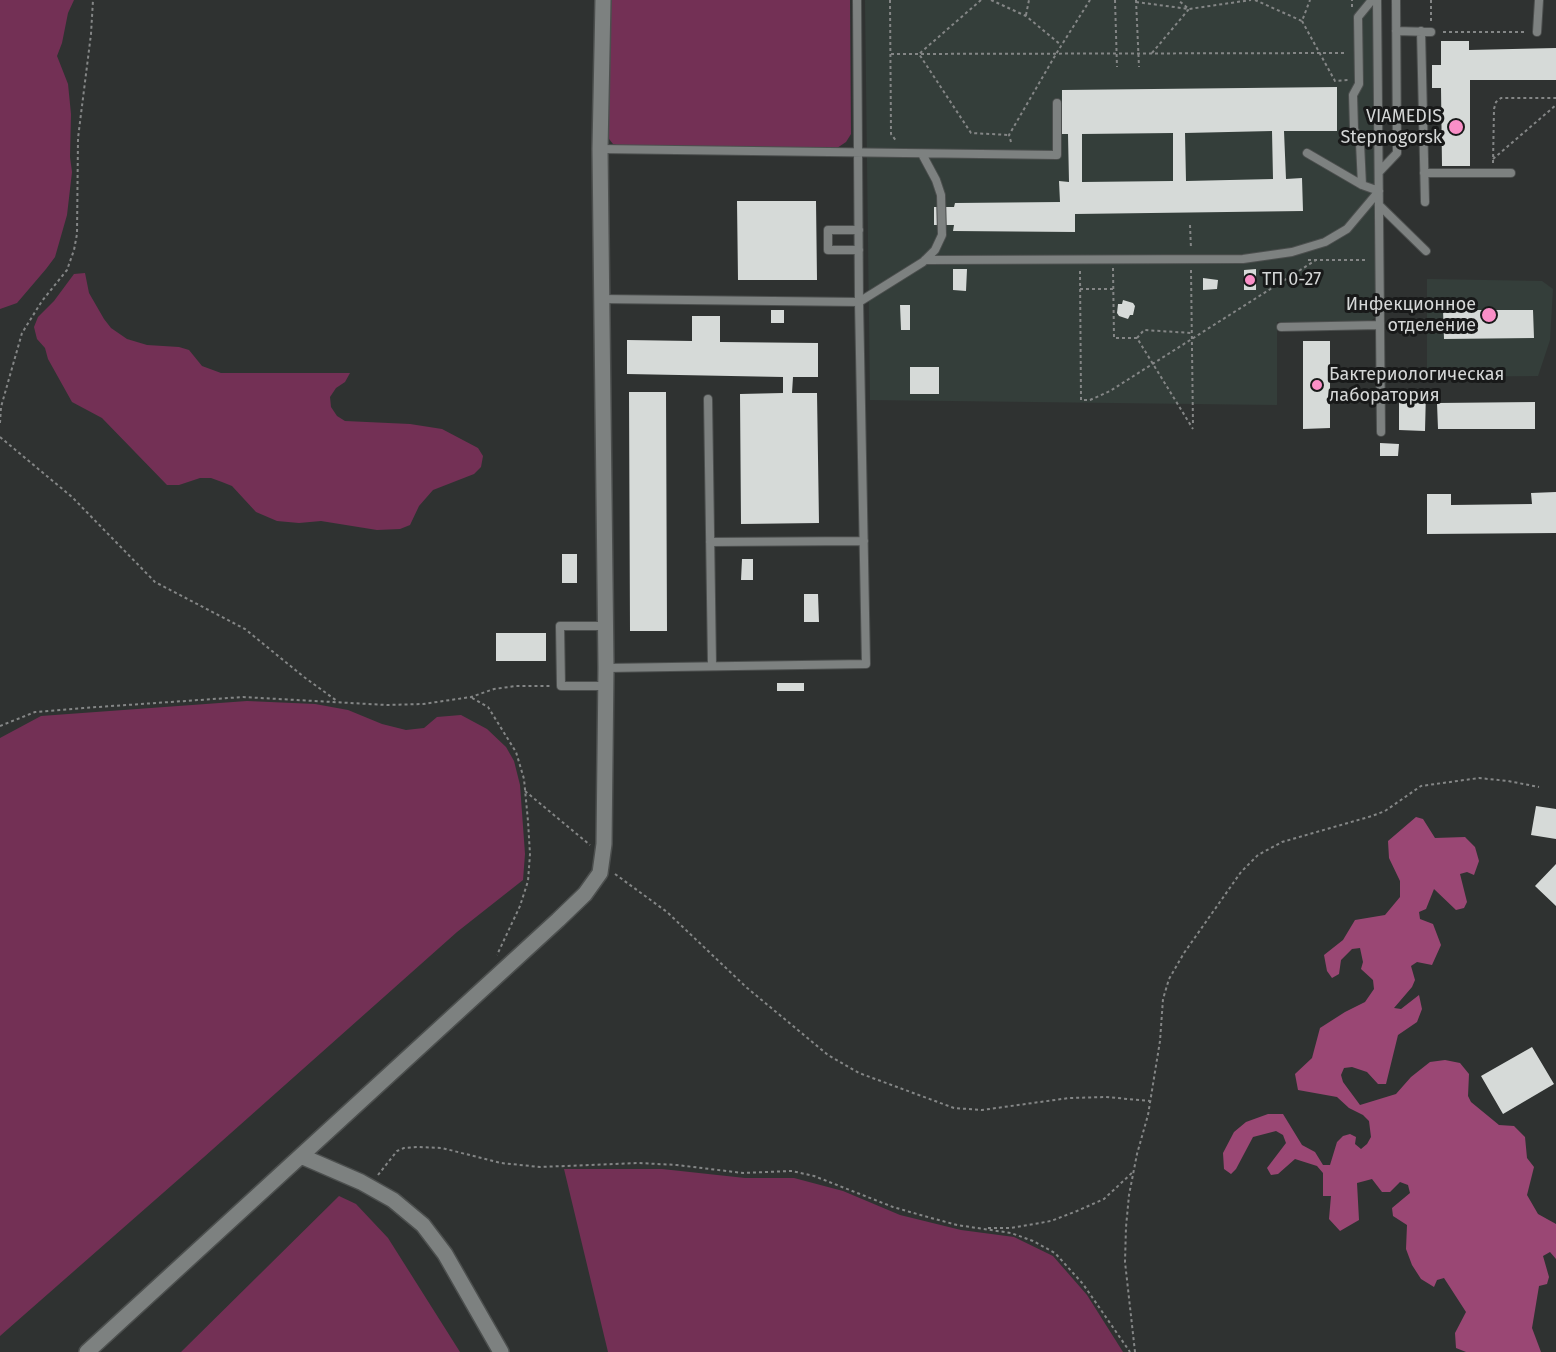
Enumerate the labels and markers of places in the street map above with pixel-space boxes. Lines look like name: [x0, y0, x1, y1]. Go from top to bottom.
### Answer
place label: VIAMEDIS Stepnogorsk: [1341, 106, 1442, 148]
marker: VIAMEDIS Stepnogorsk: [1447, 118, 1465, 136]
place label: ТП 0-27: [1262, 269, 1321, 291]
marker: ТП 0-27: [1243, 273, 1257, 287]
place label: Инфекционное отделение: [1346, 294, 1476, 336]
marker: Инфекционное отделение: [1480, 306, 1498, 324]
place label: Бактериологическая лаборатория: [1329, 364, 1504, 406]
marker: Бактериологическая лаборатория: [1310, 378, 1324, 392]

